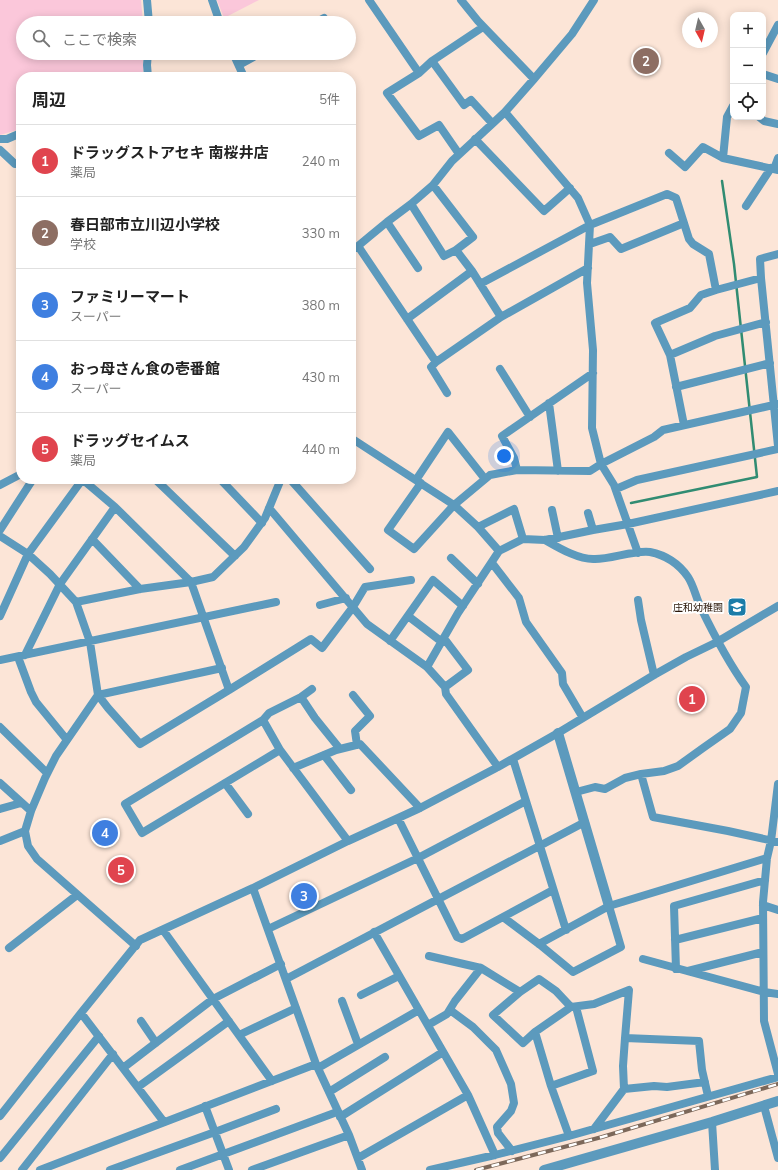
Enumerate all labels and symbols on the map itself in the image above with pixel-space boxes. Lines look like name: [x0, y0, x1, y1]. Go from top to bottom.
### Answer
north arrow: [682, 12, 718, 48]
pin: 2: [633, 46, 659, 76]
your location: [494, 446, 514, 466]
school or university icon: 庄和幼稚園: [726, 596, 748, 618]
place label: 庄和幼稚園: [673, 601, 723, 614]
pin: 1: [679, 684, 705, 714]
pin: 4: [92, 818, 118, 848]
pin: 5: [108, 855, 134, 885]
pin: 3: [291, 881, 317, 911]

